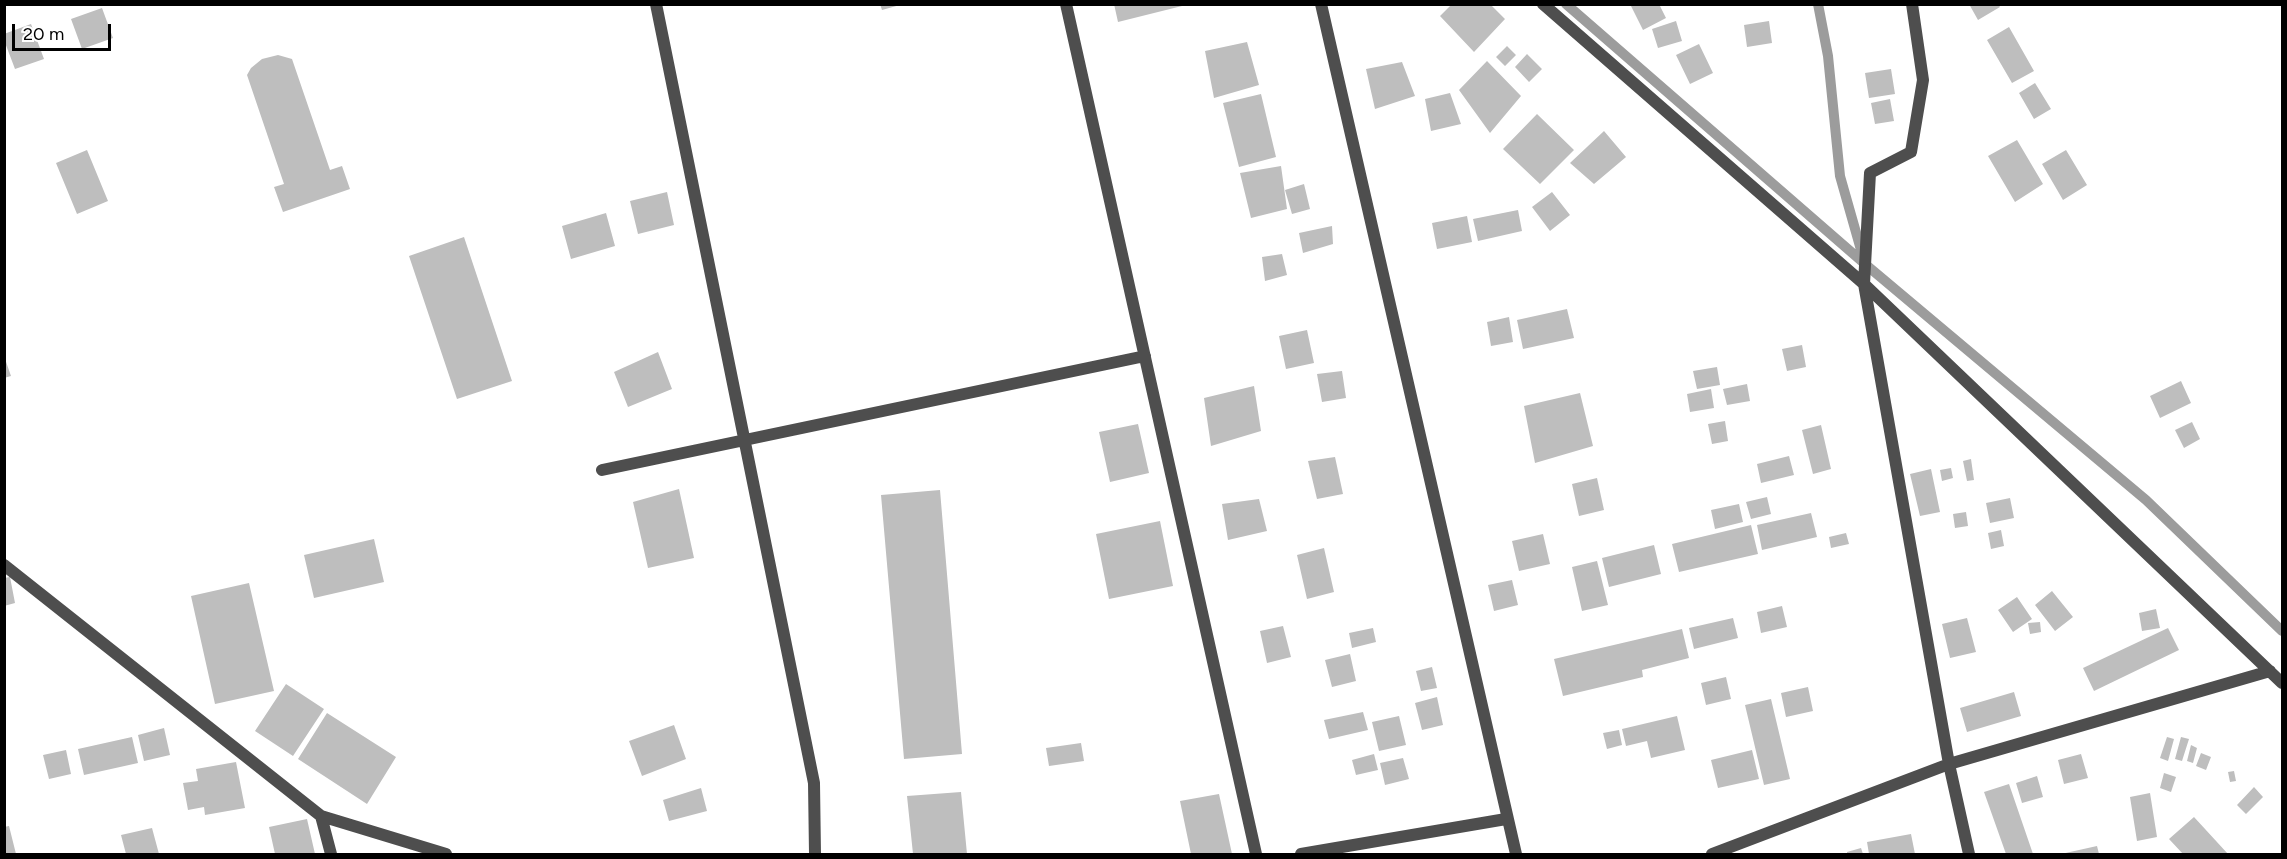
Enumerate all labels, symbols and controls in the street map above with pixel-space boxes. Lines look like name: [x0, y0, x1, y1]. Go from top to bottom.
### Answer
scale bar: [15, 12, 114, 50]
text: 20 m: [23, 23, 64, 45]

